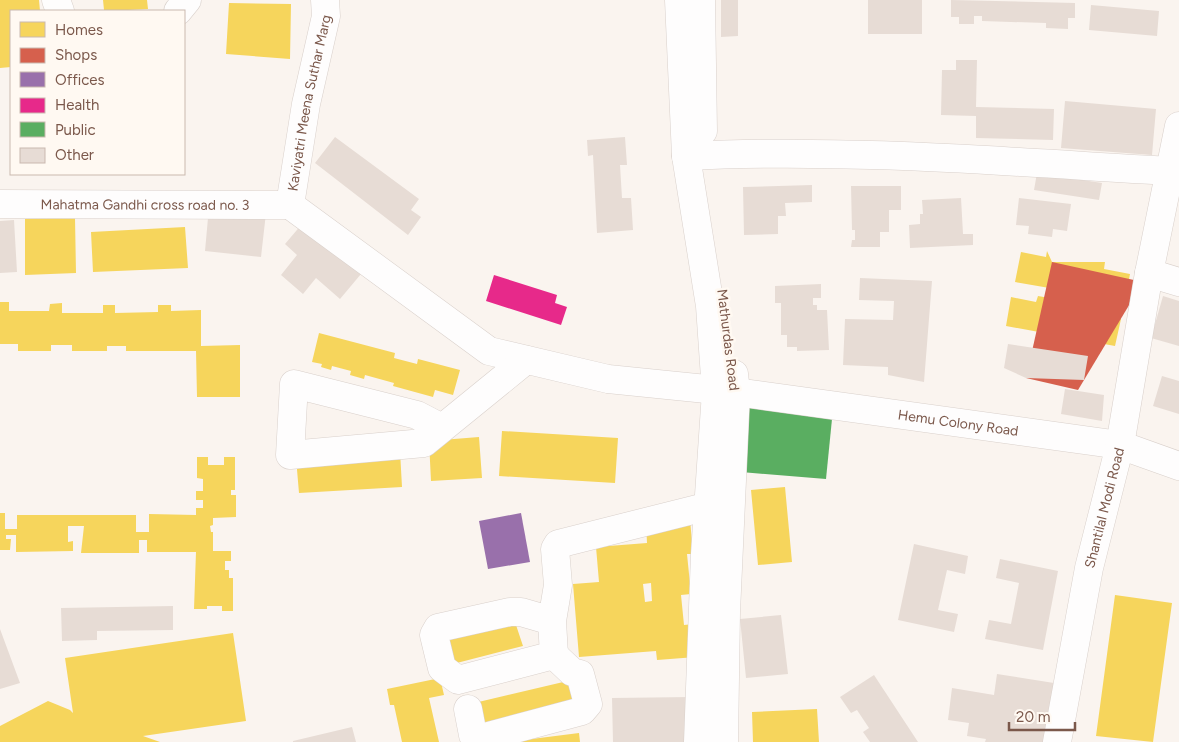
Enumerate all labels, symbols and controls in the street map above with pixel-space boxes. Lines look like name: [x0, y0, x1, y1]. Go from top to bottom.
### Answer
legend: [10, 10, 185, 175]
street label: Kaviyatri Meena Suthar Marg: [284, 13, 335, 192]
text: Homes: [55, 21, 103, 39]
text: Shops: [55, 46, 97, 64]
text: Offices: [55, 71, 105, 89]
text: Health: [55, 96, 99, 114]
text: Public: [55, 121, 96, 139]
text: Other: [55, 146, 94, 164]
street label: Mahatma Gandhi cross road no. 3: [41, 196, 249, 213]
street label: Mathurdas Road: [713, 288, 743, 392]
street label: Hemu Colony Road: [897, 406, 1020, 439]
street label: Shantilal Modi Road: [1081, 446, 1128, 570]
scale bar: [1009, 700, 1075, 732]
text: 20 m: [1016, 708, 1050, 726]

